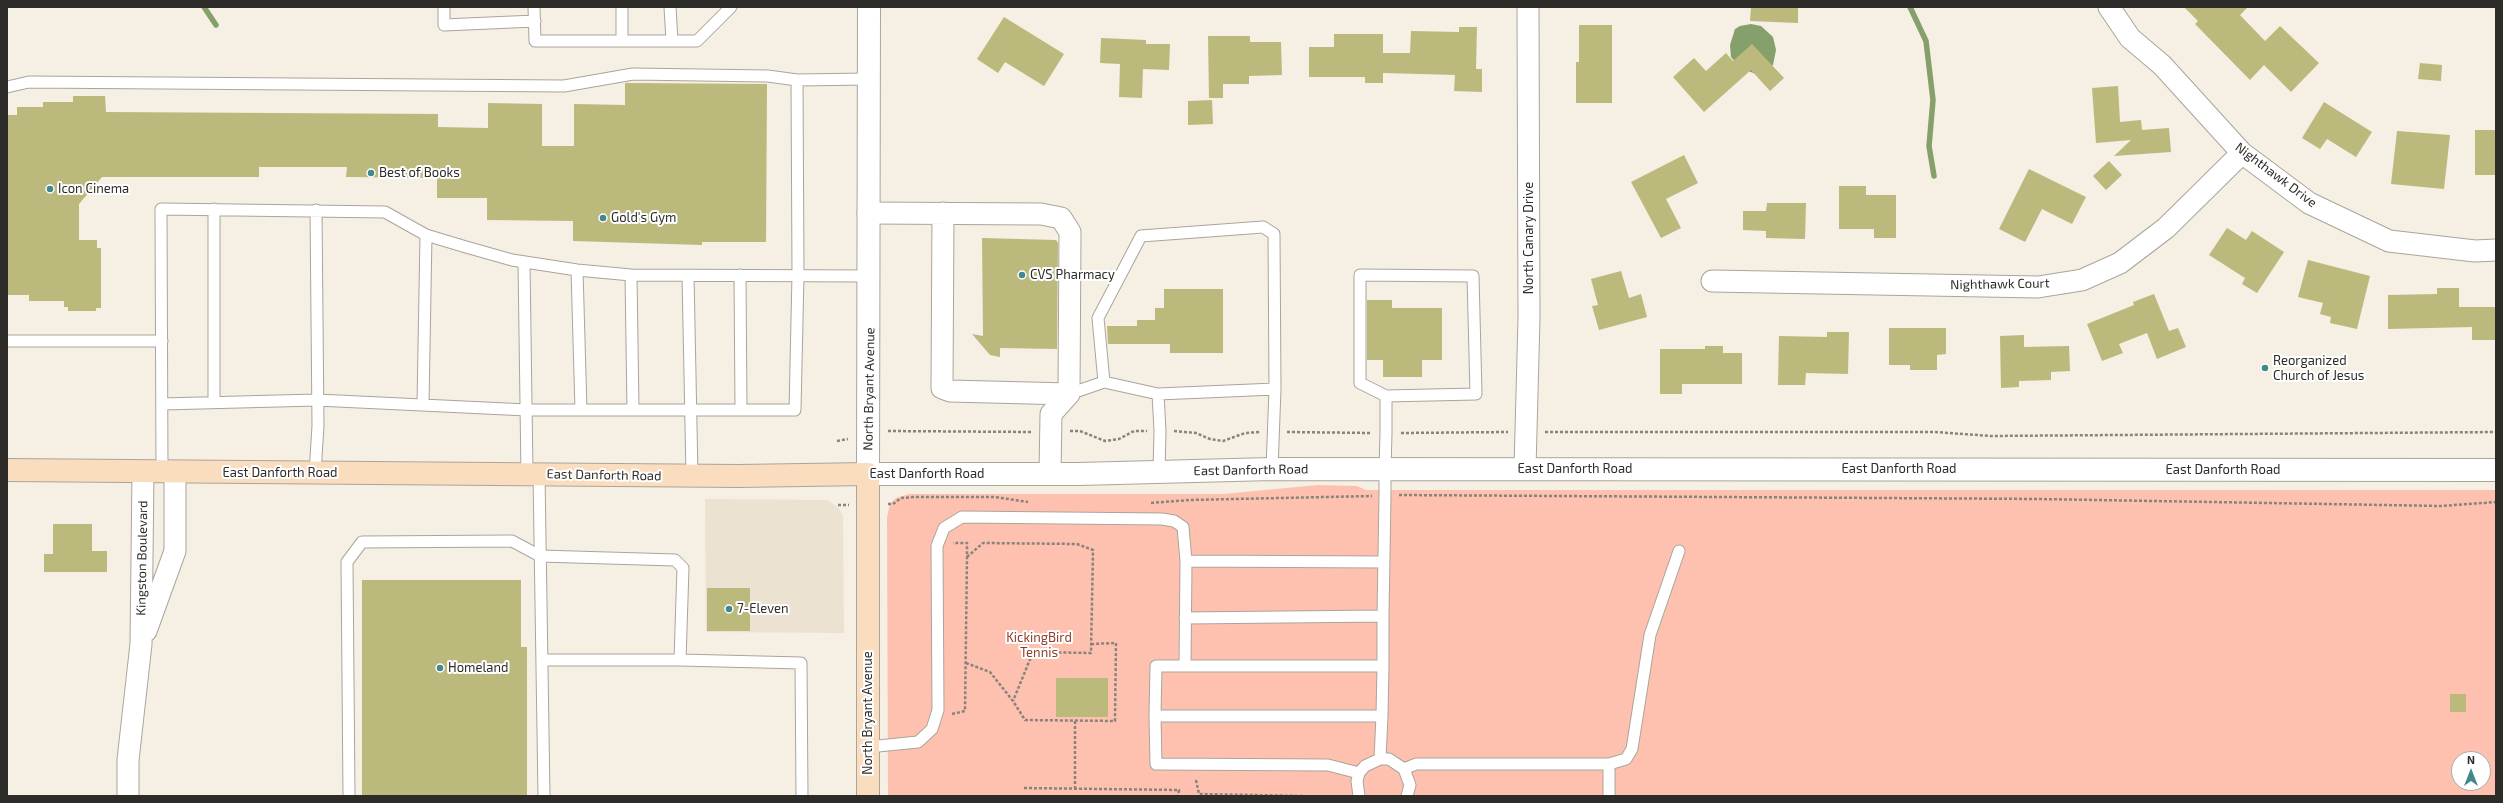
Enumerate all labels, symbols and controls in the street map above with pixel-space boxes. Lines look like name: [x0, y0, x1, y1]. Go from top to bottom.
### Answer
street label: Nighthawk Drive: [2232, 139, 2320, 211]
place label: Best of Books: [379, 165, 460, 181]
marker: Best of Books: [366, 168, 376, 178]
place label: Icon Cinema: [58, 181, 129, 197]
street label: North Canary Drive: [1521, 182, 1537, 294]
marker: Icon Cinema: [45, 184, 55, 194]
place label: Gold's Gym: [611, 210, 677, 226]
marker: Gold's Gym: [598, 213, 608, 223]
place label: CVS Pharmacy: [1030, 267, 1115, 283]
marker: CVS Pharmacy: [1017, 270, 1027, 280]
street label: Nighthawk Court: [1950, 275, 2050, 293]
street label: North Bryant Avenue: [860, 327, 878, 451]
place label: Reorganized Church of Jesus: [2273, 353, 2364, 384]
marker: Reorganized Church of Jesus: [2260, 363, 2270, 373]
street label: East Danforth Road: [1193, 461, 1309, 479]
street label: East Danforth Road: [1518, 461, 1632, 477]
street label: East Danforth Road: [1842, 461, 1956, 477]
street label: East Danforth Road: [2166, 462, 2280, 478]
street label: East Danforth Road: [223, 465, 337, 481]
street label: East Danforth Road: [546, 466, 662, 484]
street label: East Danforth Road: [870, 466, 984, 482]
street label: Kingston Boulevard: [133, 500, 151, 616]
place label: 7-Eleven: [737, 601, 789, 617]
marker: 7-Eleven: [724, 604, 734, 614]
park label: KickingBird Tennis: [1006, 630, 1072, 661]
street label: North Bryant Avenue: [860, 651, 876, 775]
place label: Homeland: [448, 660, 508, 676]
marker: Homeland: [435, 663, 445, 673]
north arrow: [2451, 751, 2491, 791]
text: N: [2467, 753, 2475, 766]

